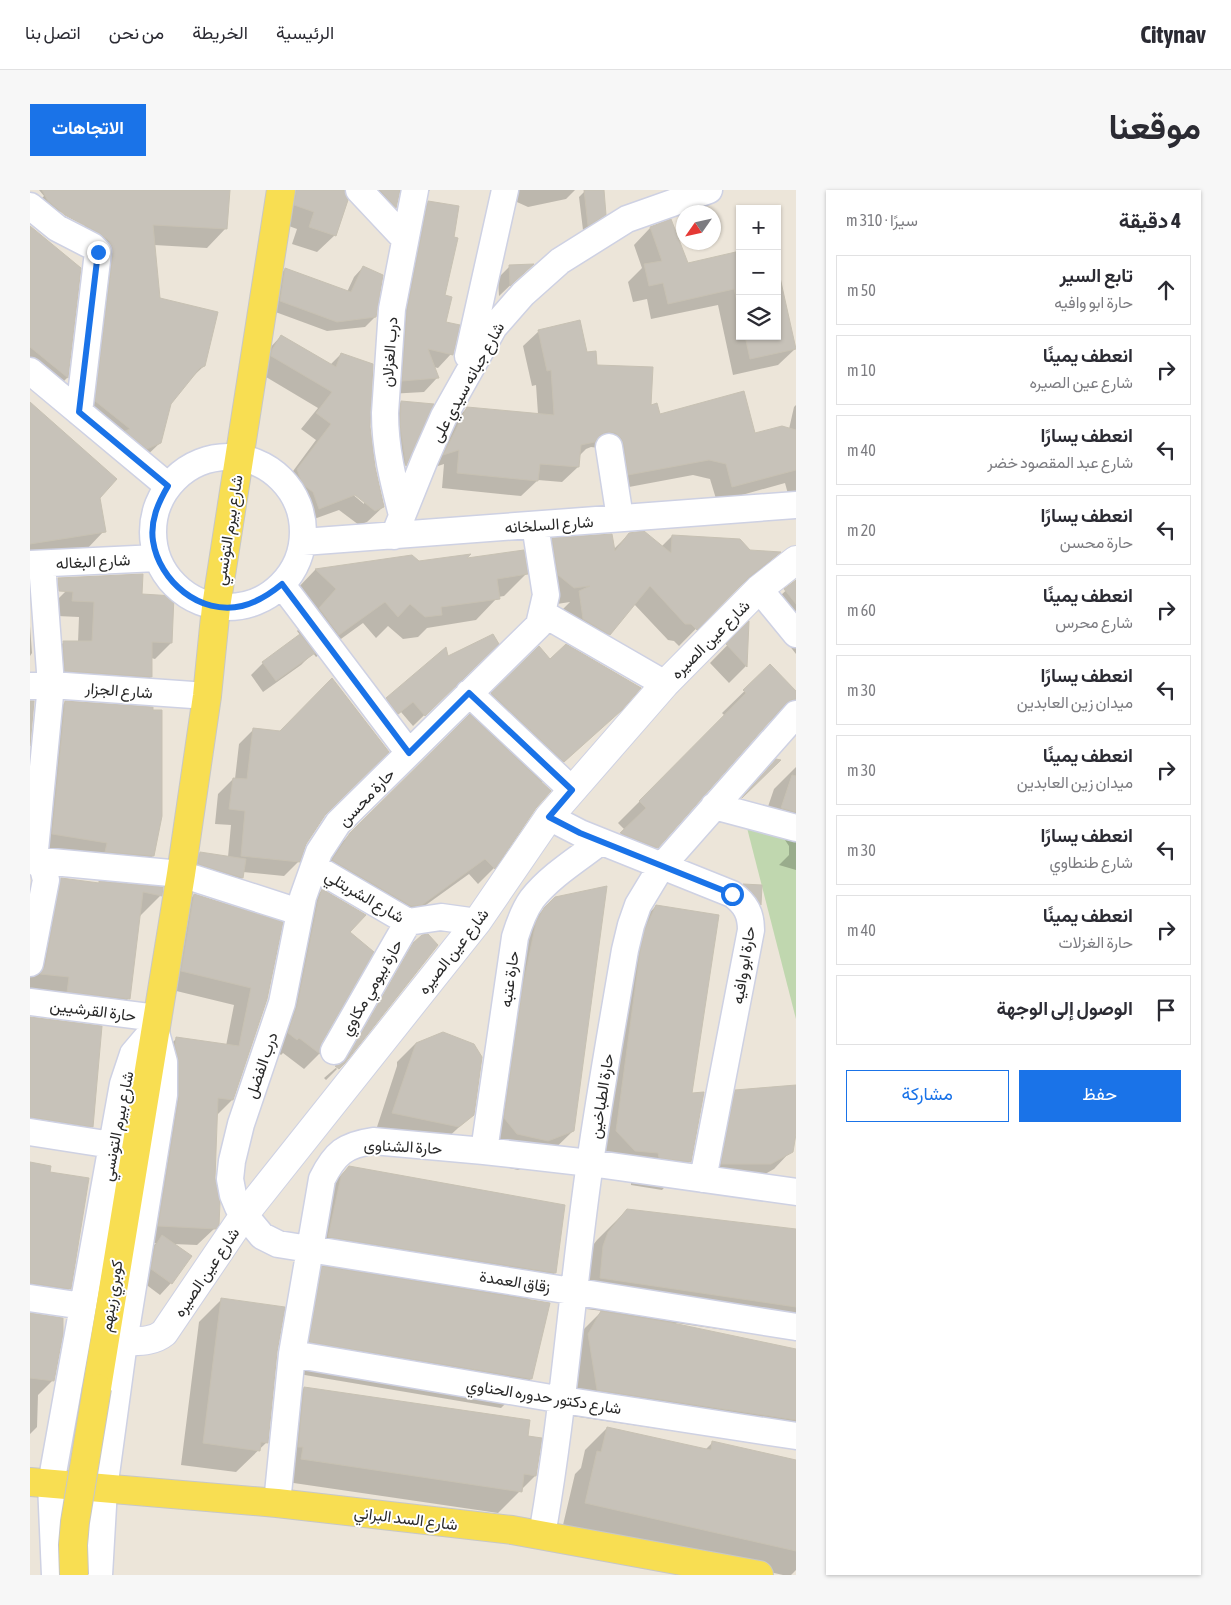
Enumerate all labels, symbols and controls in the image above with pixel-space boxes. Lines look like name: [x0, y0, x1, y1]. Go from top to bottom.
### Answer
text: Citynav: [1140, 21, 1206, 48]
text: اتصل بنا: [25, 22, 81, 43]
text: من نحن: [109, 22, 164, 43]
text: الخريطة: [192, 22, 248, 43]
text: الرئيسية: [276, 22, 334, 43]
button: الاتجاهات: [30, 104, 146, 156]
text: موقعنا: [1108, 106, 1201, 146]
north arrow: [676, 205, 721, 250]
map controls: [736, 205, 781, 340]
button: +: [736, 205, 781, 250]
text: 4 دقيقة: [1119, 208, 1181, 232]
text: سيرًا · 310 m: [846, 211, 918, 229]
route end: [87, 241, 110, 264]
button: −: [736, 250, 781, 295]
text: تابع السير: [1060, 264, 1133, 286]
icon: ahead: [1152, 276, 1180, 304]
text: 50 m: [847, 281, 876, 299]
text: حارة ابو وافيه: [1054, 293, 1133, 311]
button: layers: [736, 295, 781, 340]
street label: درب الغزلان: [378, 316, 402, 388]
street label: شارع جبانه سيدي على: [427, 319, 512, 447]
text: انعطف يمينًا: [1043, 344, 1133, 366]
icon: right: [1152, 356, 1180, 384]
text: 10 m: [847, 361, 876, 379]
text: شارع عين الصيره: [1029, 373, 1133, 391]
text: انعطف يسارًا: [1040, 424, 1133, 446]
icon: left: [1152, 436, 1180, 464]
text: 40 m: [847, 441, 876, 459]
text: شارع عبد المقصود خضر: [987, 453, 1133, 471]
street label: شارع بيرم التونسي: [210, 473, 251, 587]
text: انعطف يسارًا: [1040, 504, 1133, 526]
street label: شارع السلخانه: [504, 512, 594, 539]
icon: left: [1152, 516, 1180, 544]
text: 20 m: [847, 521, 876, 539]
text: حارة محسن: [1060, 533, 1133, 551]
street label: شارع البغاله: [55, 550, 131, 575]
text: انعطف يمينًا: [1043, 584, 1133, 606]
street label: شارع عين الصيره: [667, 596, 755, 684]
icon: right: [1152, 596, 1180, 624]
text: 60 m: [847, 601, 876, 619]
text: شارع محرس: [1055, 613, 1133, 631]
text: انعطف يسارًا: [1040, 664, 1133, 686]
icon: left: [1152, 676, 1180, 704]
street label: شارع الجزار: [83, 679, 153, 704]
text: 30 m: [847, 681, 876, 699]
text: ميدان زين العابدين: [1017, 693, 1133, 711]
text: انعطف يمينًا: [1043, 744, 1133, 766]
icon: right: [1152, 756, 1180, 784]
text: 30 m: [847, 761, 876, 779]
street label: حارة محسن: [334, 764, 400, 831]
text: ميدان زين العابدين: [1017, 773, 1133, 791]
text: انعطف يسارًا: [1040, 824, 1133, 846]
icon: left: [1152, 836, 1180, 864]
text: 30 m: [847, 841, 876, 859]
text: شارع طنطاوي: [1049, 853, 1133, 871]
street label: شارع الشربتلي: [320, 866, 408, 930]
route start: [721, 883, 744, 906]
text: انعطف يمينًا: [1043, 904, 1133, 926]
street label: شارع عين الصيره: [414, 905, 494, 999]
icon: right: [1152, 916, 1180, 944]
text: 40 m: [847, 921, 876, 939]
street label: حارة ابو وافيه: [728, 924, 760, 1006]
text: حارة الغزلات: [1059, 933, 1133, 951]
street label: حارة بيومي مكاوي: [336, 935, 410, 1041]
street label: حارة عتبه: [496, 949, 524, 1009]
street label: حارة القرشيين: [49, 996, 137, 1026]
icon: arrive: [1152, 996, 1180, 1024]
text: الوصول إلى الوجهة: [996, 997, 1133, 1019]
street label: درب الفضل: [241, 1030, 283, 1101]
street label: حارة الطباخين: [585, 1052, 619, 1140]
street label: شارع بيرم التونسي: [98, 1069, 141, 1184]
button: مشاركة: [846, 1070, 1009, 1122]
button: حفظ: [1019, 1070, 1181, 1122]
street label: حارة الشناوى: [363, 1135, 443, 1159]
street label: شارع عين الصيره: [170, 1224, 245, 1322]
street label: كوبري زينهم: [96, 1259, 131, 1334]
street label: زقاق العمدة: [478, 1266, 552, 1297]
street label: شارع دكتور حدوره الحناوي: [464, 1375, 623, 1422]
street label: شارع السد البراني: [352, 1503, 459, 1538]

